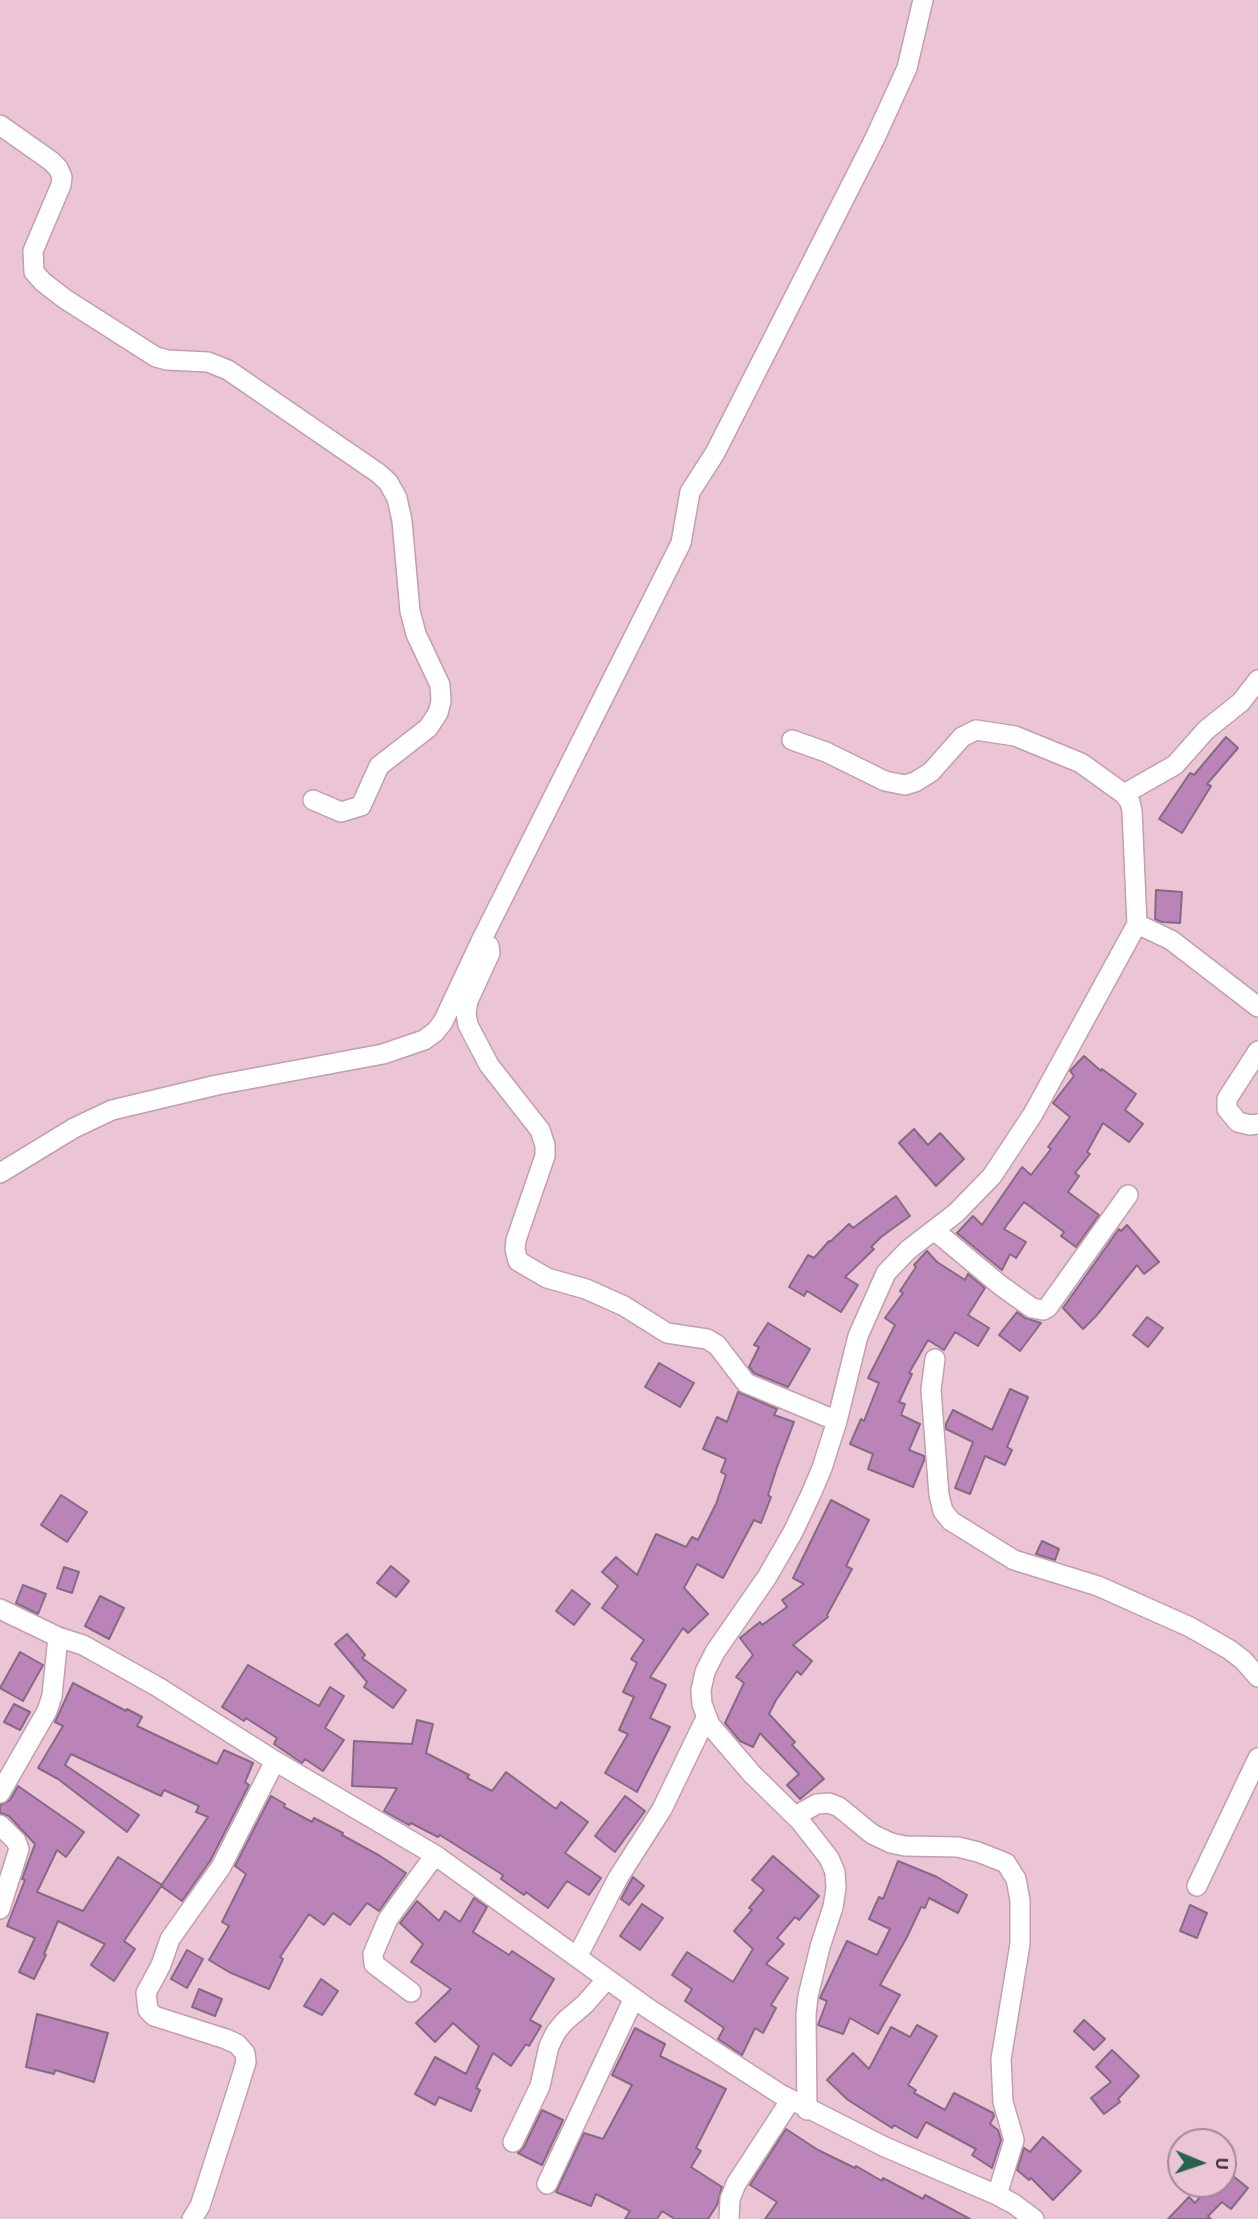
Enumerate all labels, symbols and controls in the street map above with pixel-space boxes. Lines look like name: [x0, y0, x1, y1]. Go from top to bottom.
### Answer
north arrow: [1167, 2128, 1237, 2198]
text: U: [1212, 2157, 1231, 2170]

